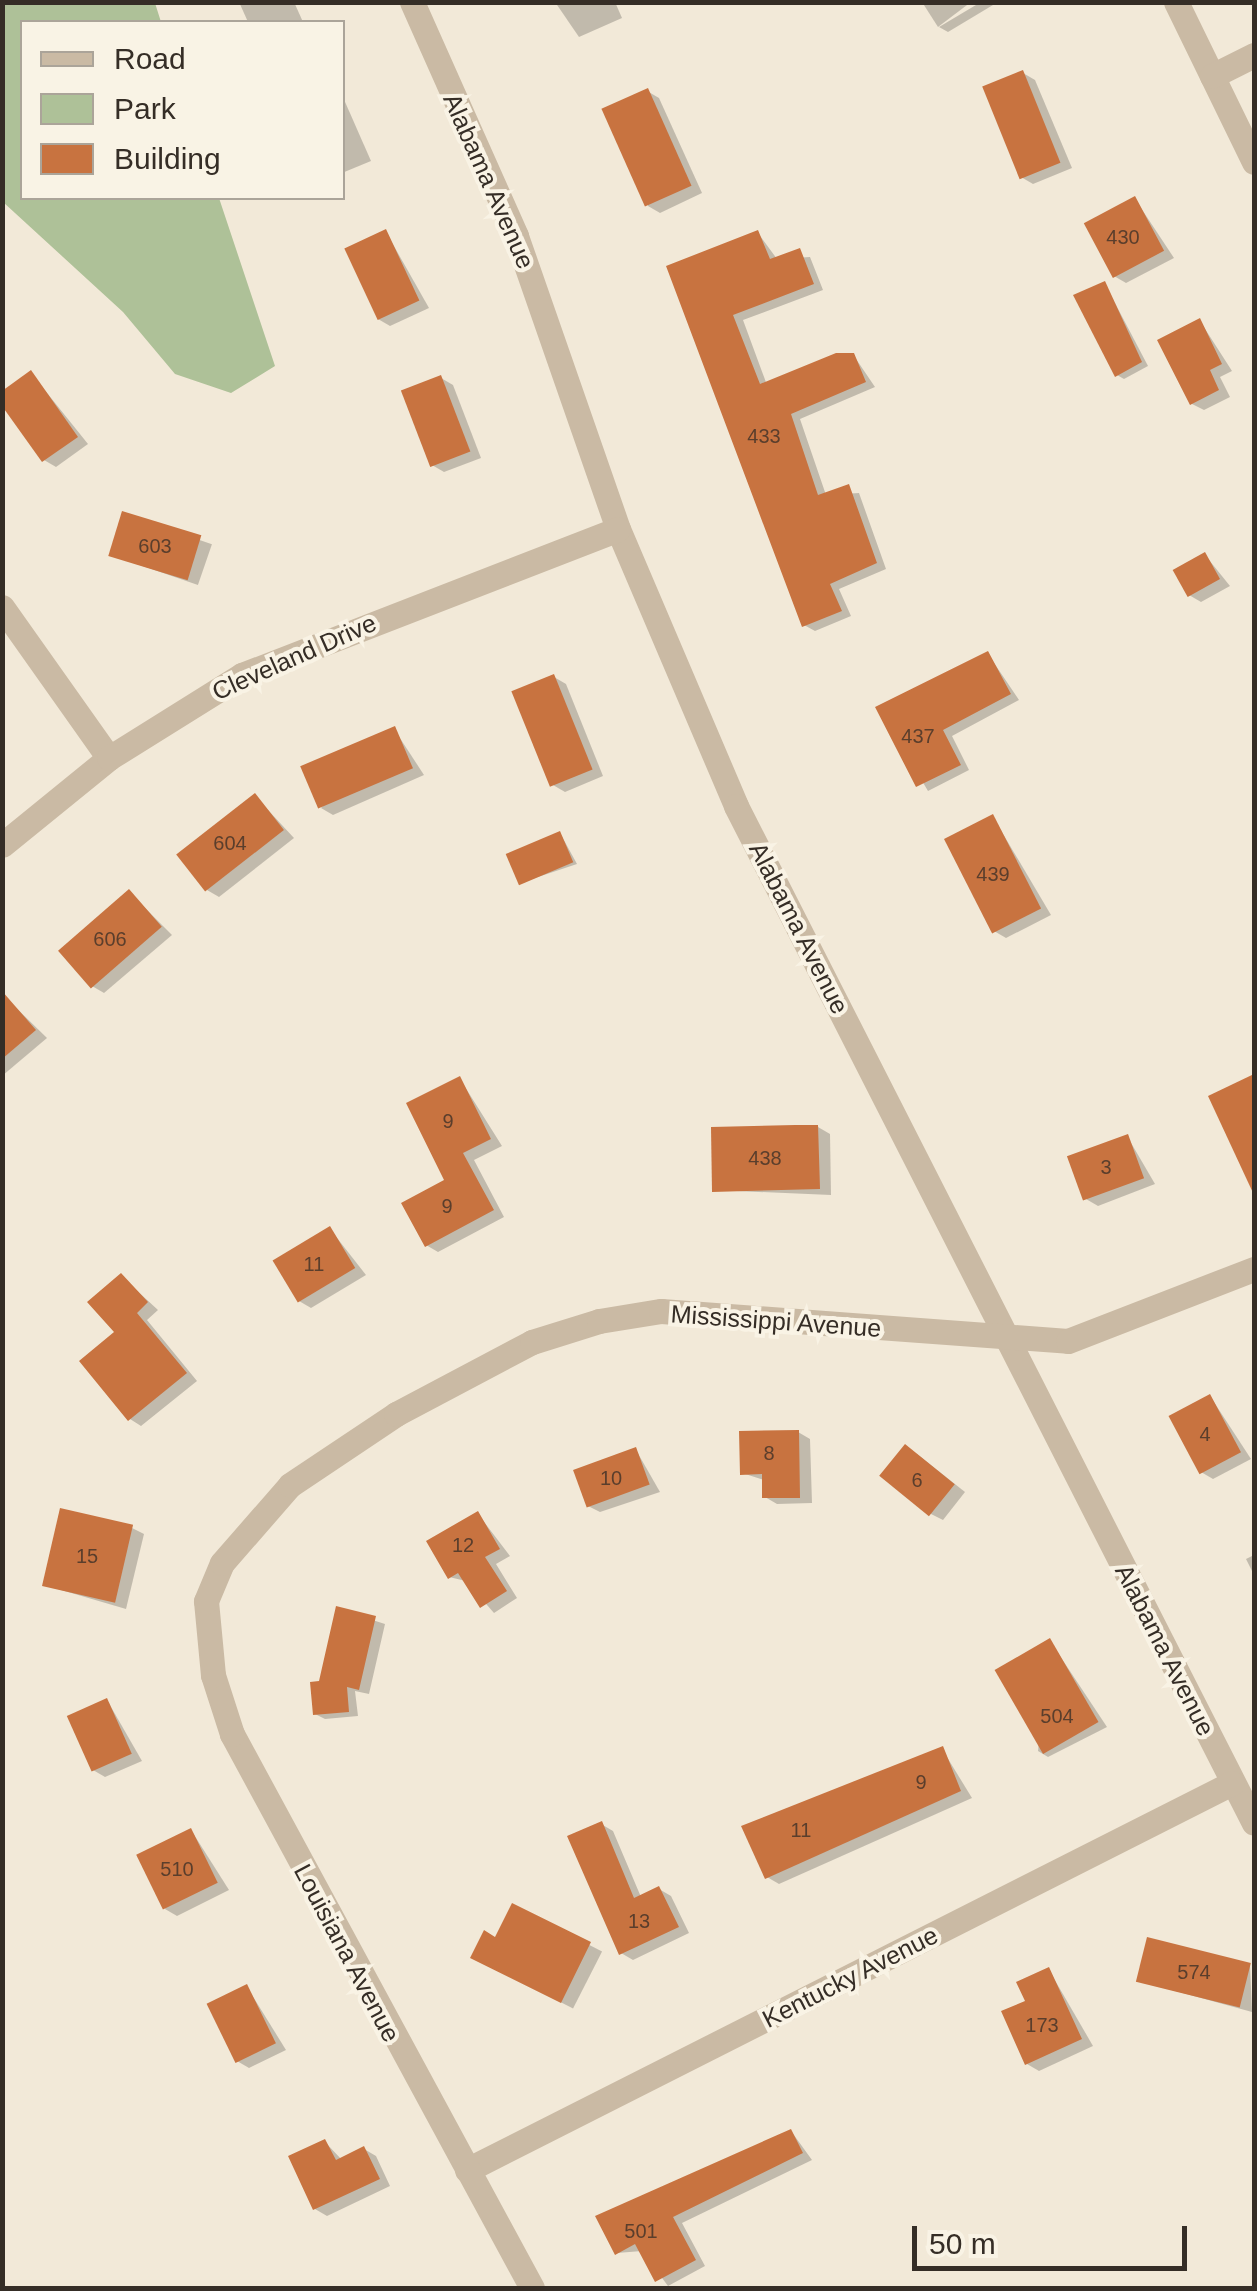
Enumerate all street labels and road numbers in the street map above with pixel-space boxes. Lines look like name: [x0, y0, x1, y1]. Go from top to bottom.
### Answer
street label: Alabama Avenue: [437, 88, 541, 274]
street label: Cleveland Drive: [207, 607, 381, 707]
street label: Alabama Avenue: [743, 837, 855, 1019]
street label: Mississippi Avenue: [669, 1299, 883, 1343]
street label: Alabama Avenue: [1109, 1559, 1221, 1741]
street label: Louisiana Avenue: [287, 1858, 407, 2048]
street label: Kentucky Avenue: [757, 1920, 943, 2034]

